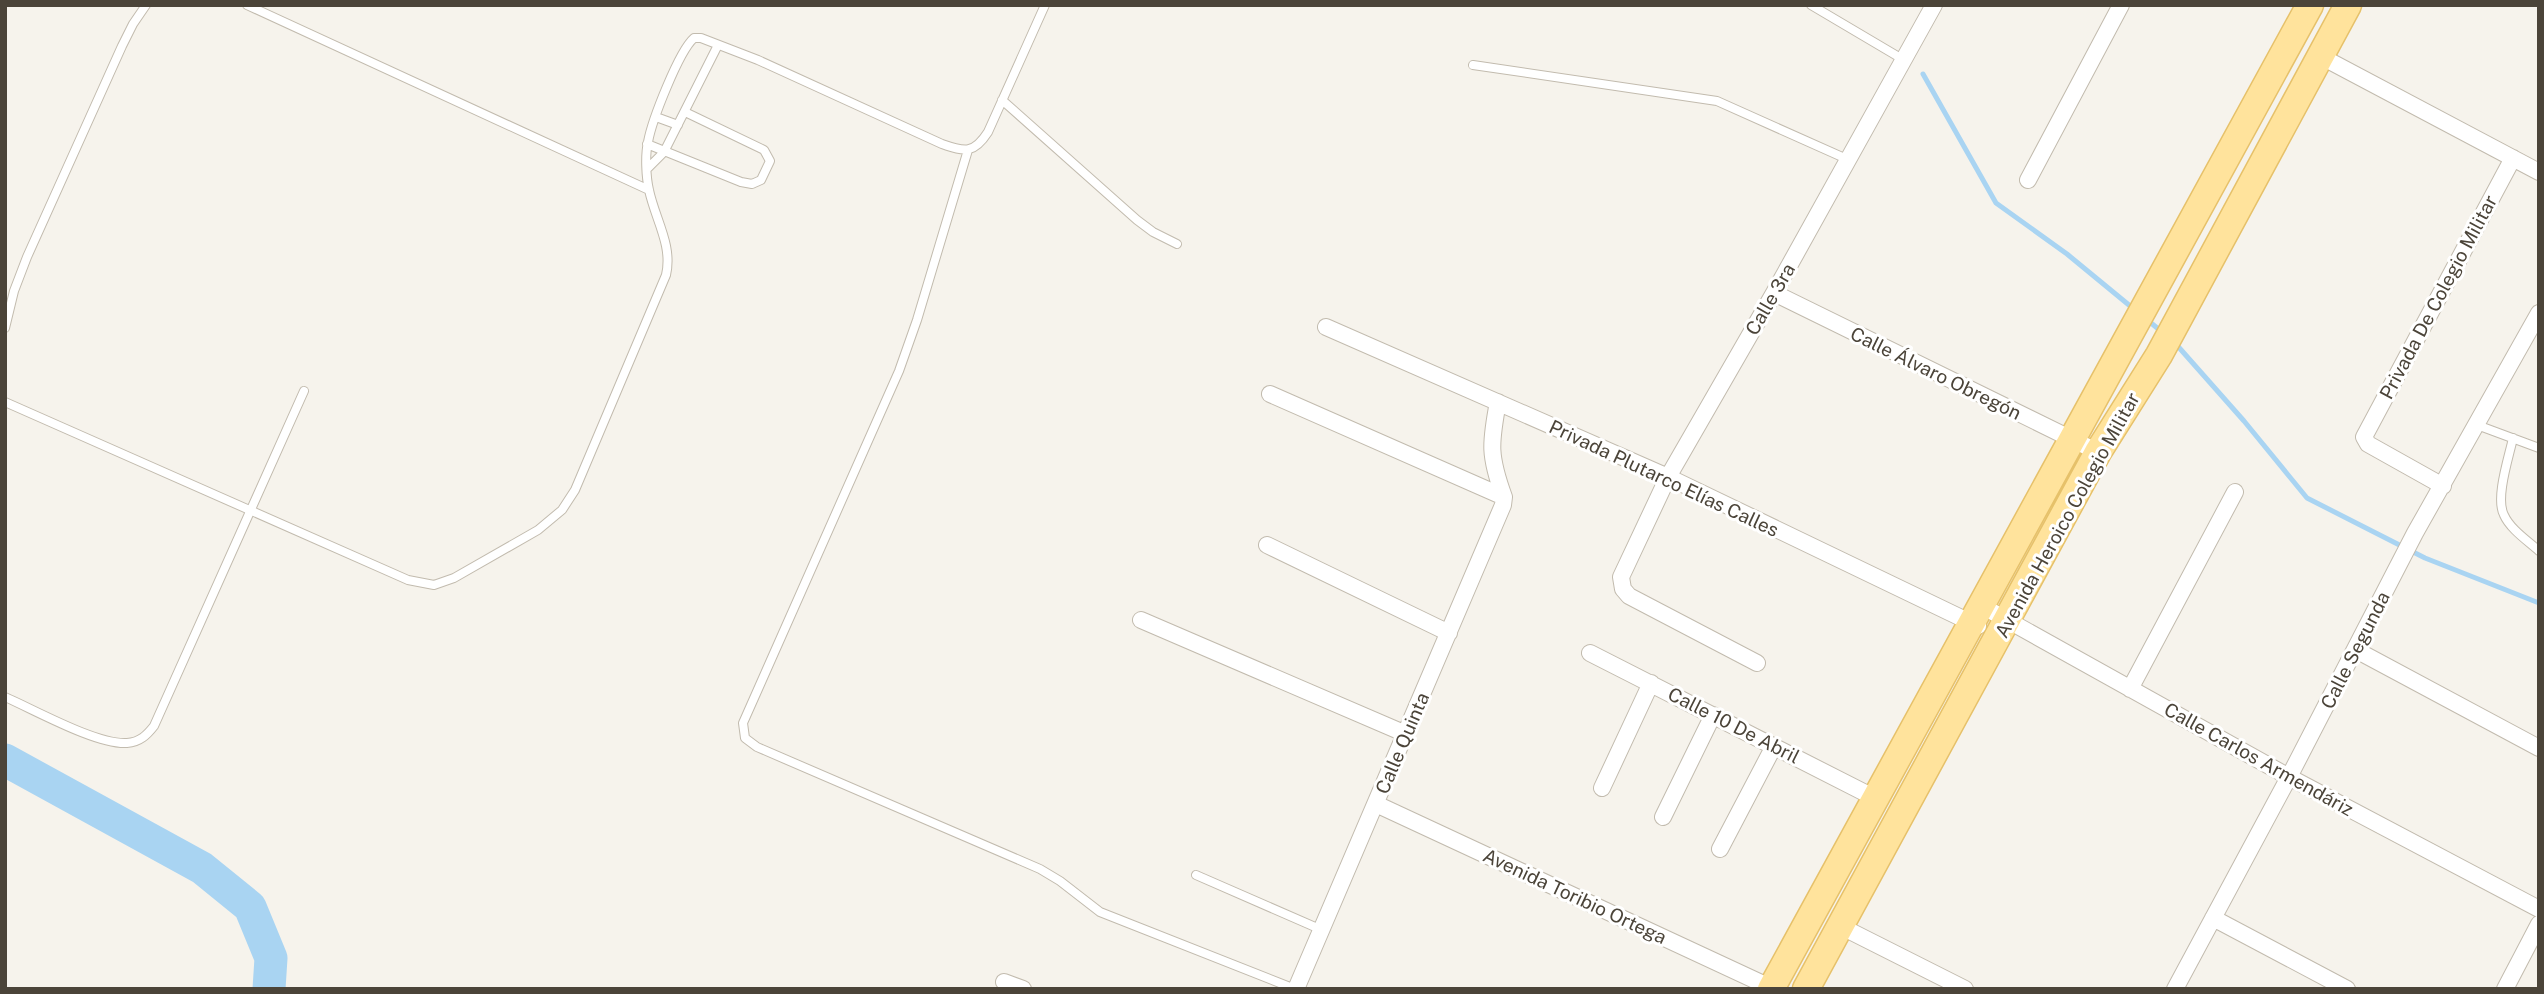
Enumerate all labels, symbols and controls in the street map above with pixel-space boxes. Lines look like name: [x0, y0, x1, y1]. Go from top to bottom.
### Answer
street label: Privada De Colegio Militar: [2375, 191, 2501, 403]
street label: Calle 3ra: [1741, 259, 1799, 339]
street label: Calle Álvaro Obregón: [1847, 322, 2025, 424]
street label: Avenida Heroico Colegio Militar: [1990, 389, 2144, 641]
street label: Privada Plutarco Elías Calles: [1546, 415, 1782, 541]
street label: Calle Segunda: [2316, 588, 2394, 712]
street label: Calle 10 De Abril: [1665, 682, 1803, 768]
street label: Calle Quinta: [1371, 689, 1433, 797]
street label: Calle Carlos Armendáriz: [2161, 698, 2357, 820]
street label: Avenida Toribio Ortega: [1480, 844, 1670, 948]

